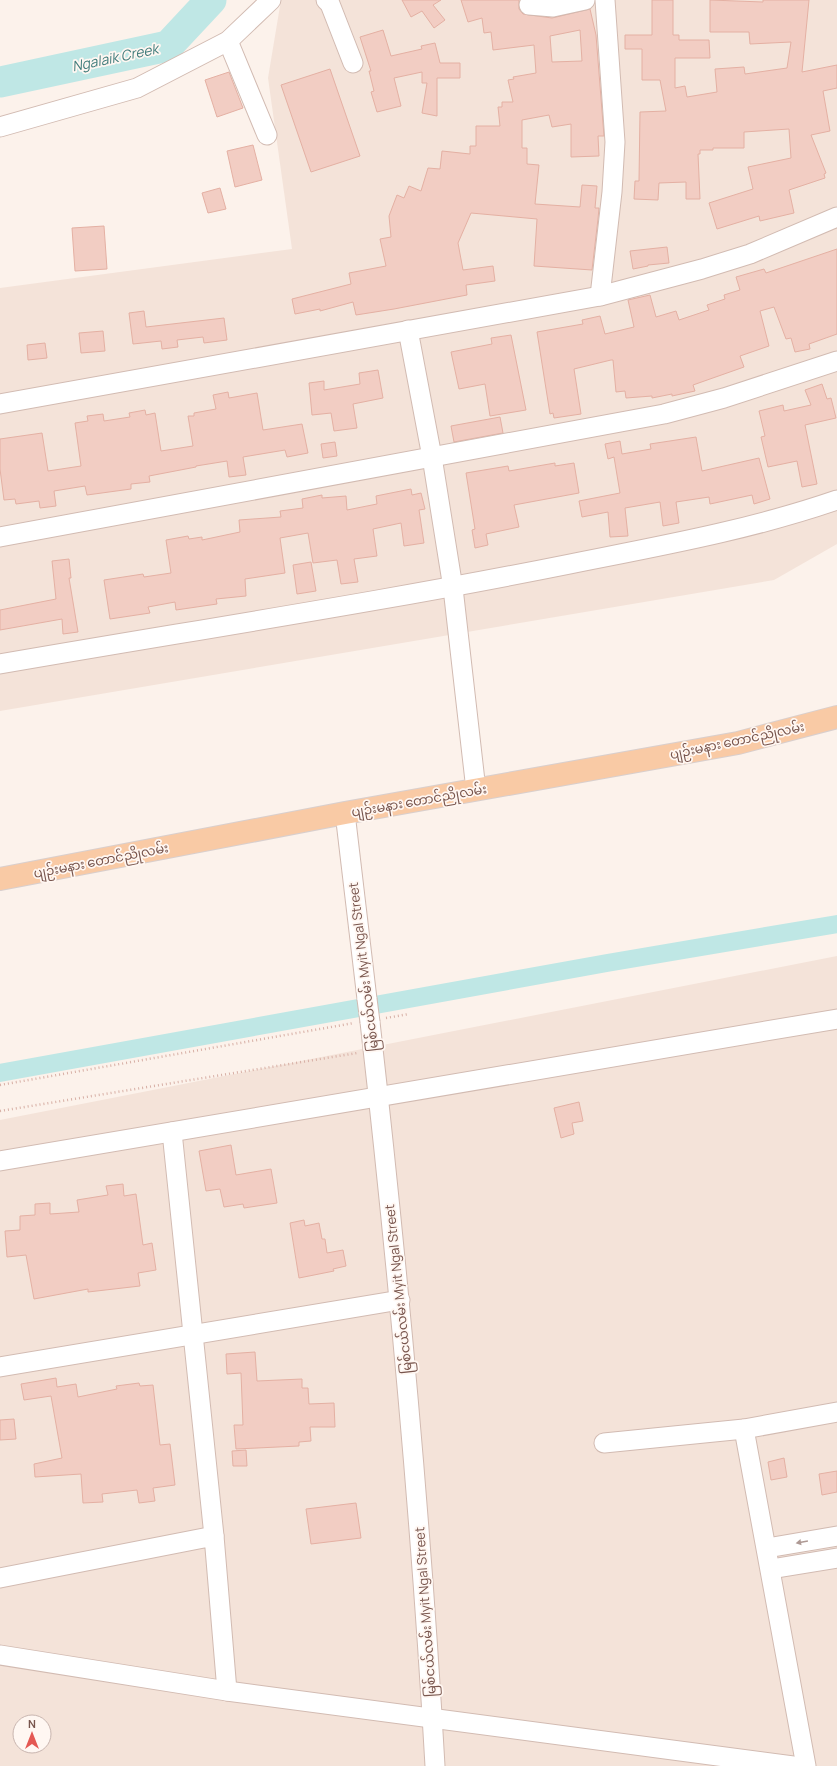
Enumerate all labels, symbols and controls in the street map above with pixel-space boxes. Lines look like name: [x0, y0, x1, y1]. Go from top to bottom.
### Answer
water label: Ngalaik Creek: [70, 38, 162, 75]
street label: ပျဉ်းမနား တောင်ညိုလမ်း: [668, 717, 806, 765]
street label: ပျဉ်းမနား တောင်ညိုလမ်း: [350, 779, 488, 823]
street label: ပျဉ်းမနား တောင်ညိုလမ်း: [32, 838, 170, 884]
street label: မြစ်ငယ်လမ်း Myit Ngal Street: [344, 881, 384, 1053]
street label: မြစ်ငယ်လမ်း Myit Ngal Street: [380, 1203, 418, 1375]
street label: မြစ်ငယ်လမ်း Myit Ngal Street: [410, 1526, 442, 1698]
one-way arrow: [796, 1539, 808, 1545]
north arrow: [12, 1714, 52, 1754]
text: N: [28, 1716, 36, 1731]

